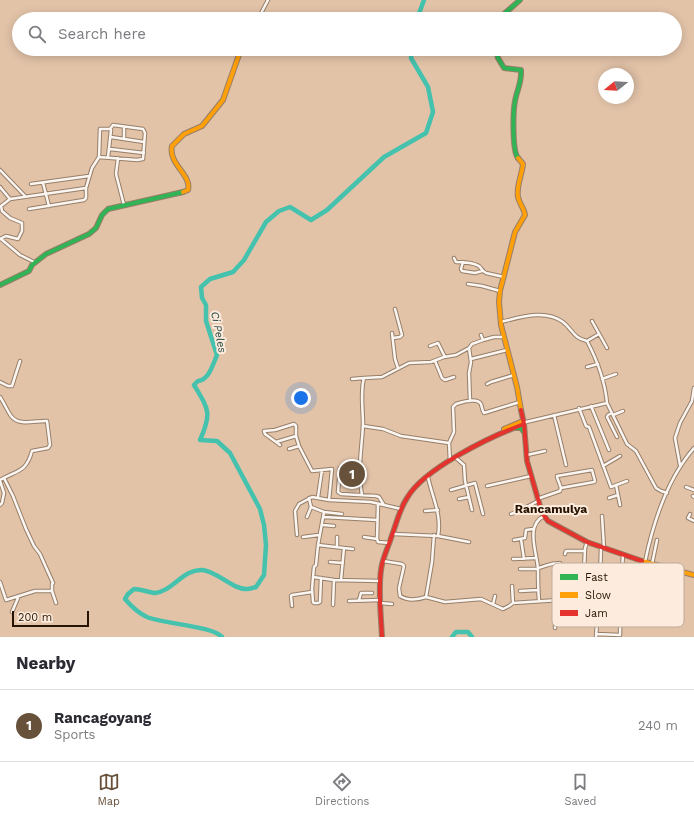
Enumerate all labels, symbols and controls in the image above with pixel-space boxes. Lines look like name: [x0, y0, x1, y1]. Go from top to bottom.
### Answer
search box: [12, 12, 682, 56]
icon: search: [26, 23, 48, 45]
text: Search here: [58, 25, 146, 43]
north arrow: [598, 68, 634, 104]
water label: Ci Peles: [208, 310, 229, 354]
your location: [291, 388, 311, 408]
pin: 1: [339, 459, 365, 489]
district label: Rancamulya: [515, 502, 587, 516]
legend: [552, 563, 684, 627]
text: Fast: [585, 571, 608, 584]
text: Slow: [585, 589, 611, 602]
text: Jam: [585, 607, 608, 620]
scale bar: [12, 609, 89, 628]
text: 200 m: [18, 611, 52, 624]
text: Nearby: [16, 653, 75, 673]
text: Rancagoyang: [54, 709, 151, 727]
text: 1: [26, 718, 32, 733]
text: 240 m: [638, 718, 678, 733]
text: Sports: [54, 727, 95, 742]
tab: Map: [98, 771, 120, 808]
tab: Directions: [315, 771, 369, 808]
tab: Saved: [564, 771, 596, 808]

